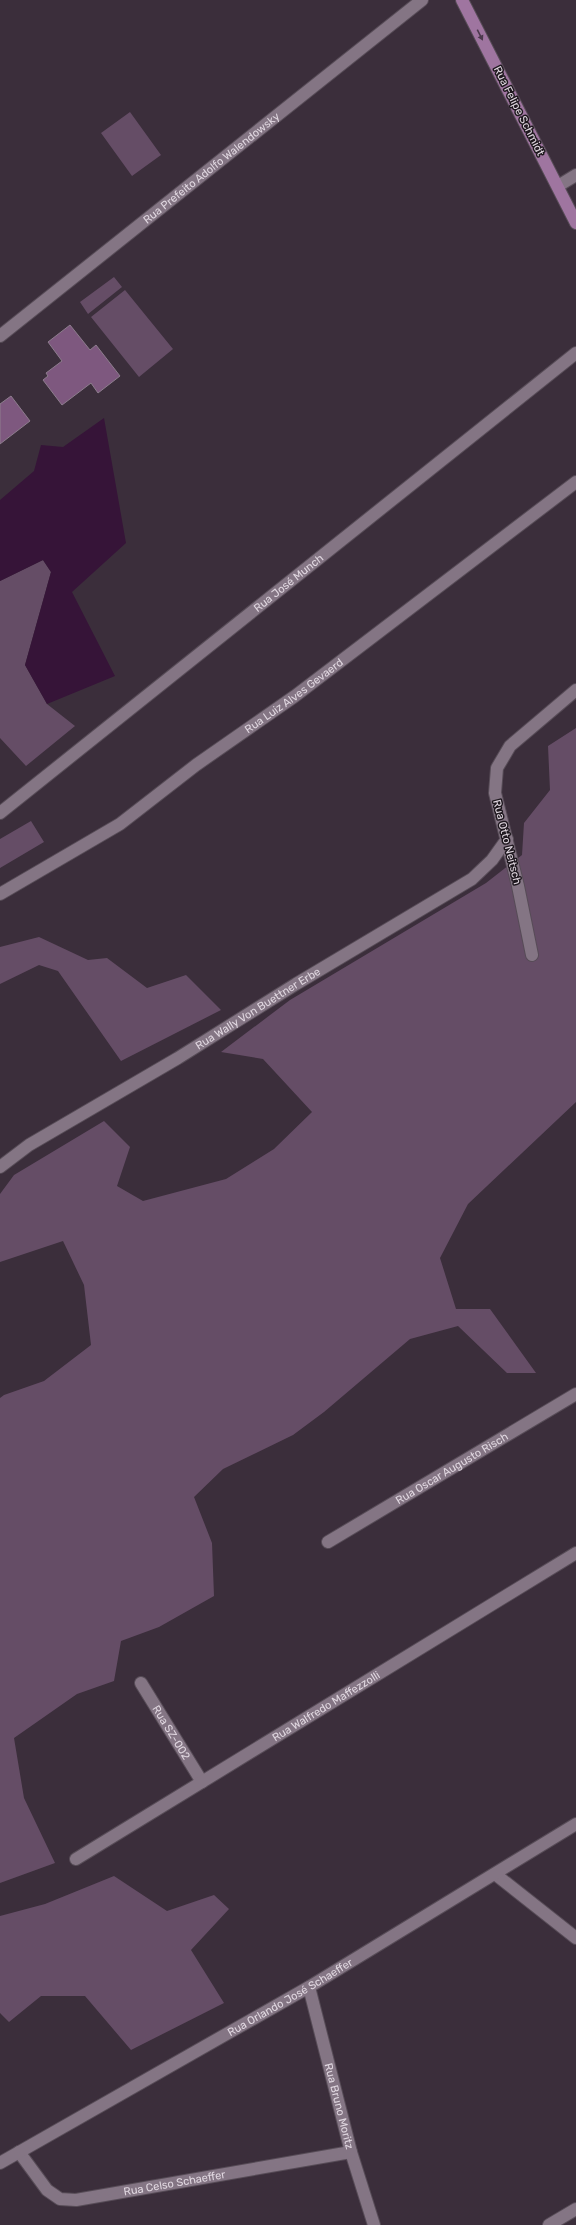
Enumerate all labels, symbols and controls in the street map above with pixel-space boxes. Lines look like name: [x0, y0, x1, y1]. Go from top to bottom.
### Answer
one-way arrow: [477, 29, 483, 40]
street label: Rua Felipe Schmidt: [491, 64, 548, 159]
street label: Rua Prefeito Adolfo Walendowsky: [140, 110, 282, 226]
street label: Rua José Munch: [251, 551, 326, 614]
street label: Rua Luiz Alves Gevaerd: [242, 655, 345, 736]
street label: Rua Otto Neitsch: [490, 798, 524, 886]
street label: Rua Wally Von Buettner Erbe: [193, 964, 323, 1052]
street label: Rua Oscar Augusto Risch: [393, 1430, 510, 1507]
street label: Rua Walfredo Maffezzolli: [270, 1668, 382, 1744]
street label: Rua SZ-002: [150, 1703, 193, 1762]
street label: Rua Orlando José Schaeffer: [225, 1955, 356, 2039]
street label: Rua Bruno Moritz: [322, 2062, 357, 2151]
street label: Rua Celso Schaeffer: [123, 2167, 227, 2198]

